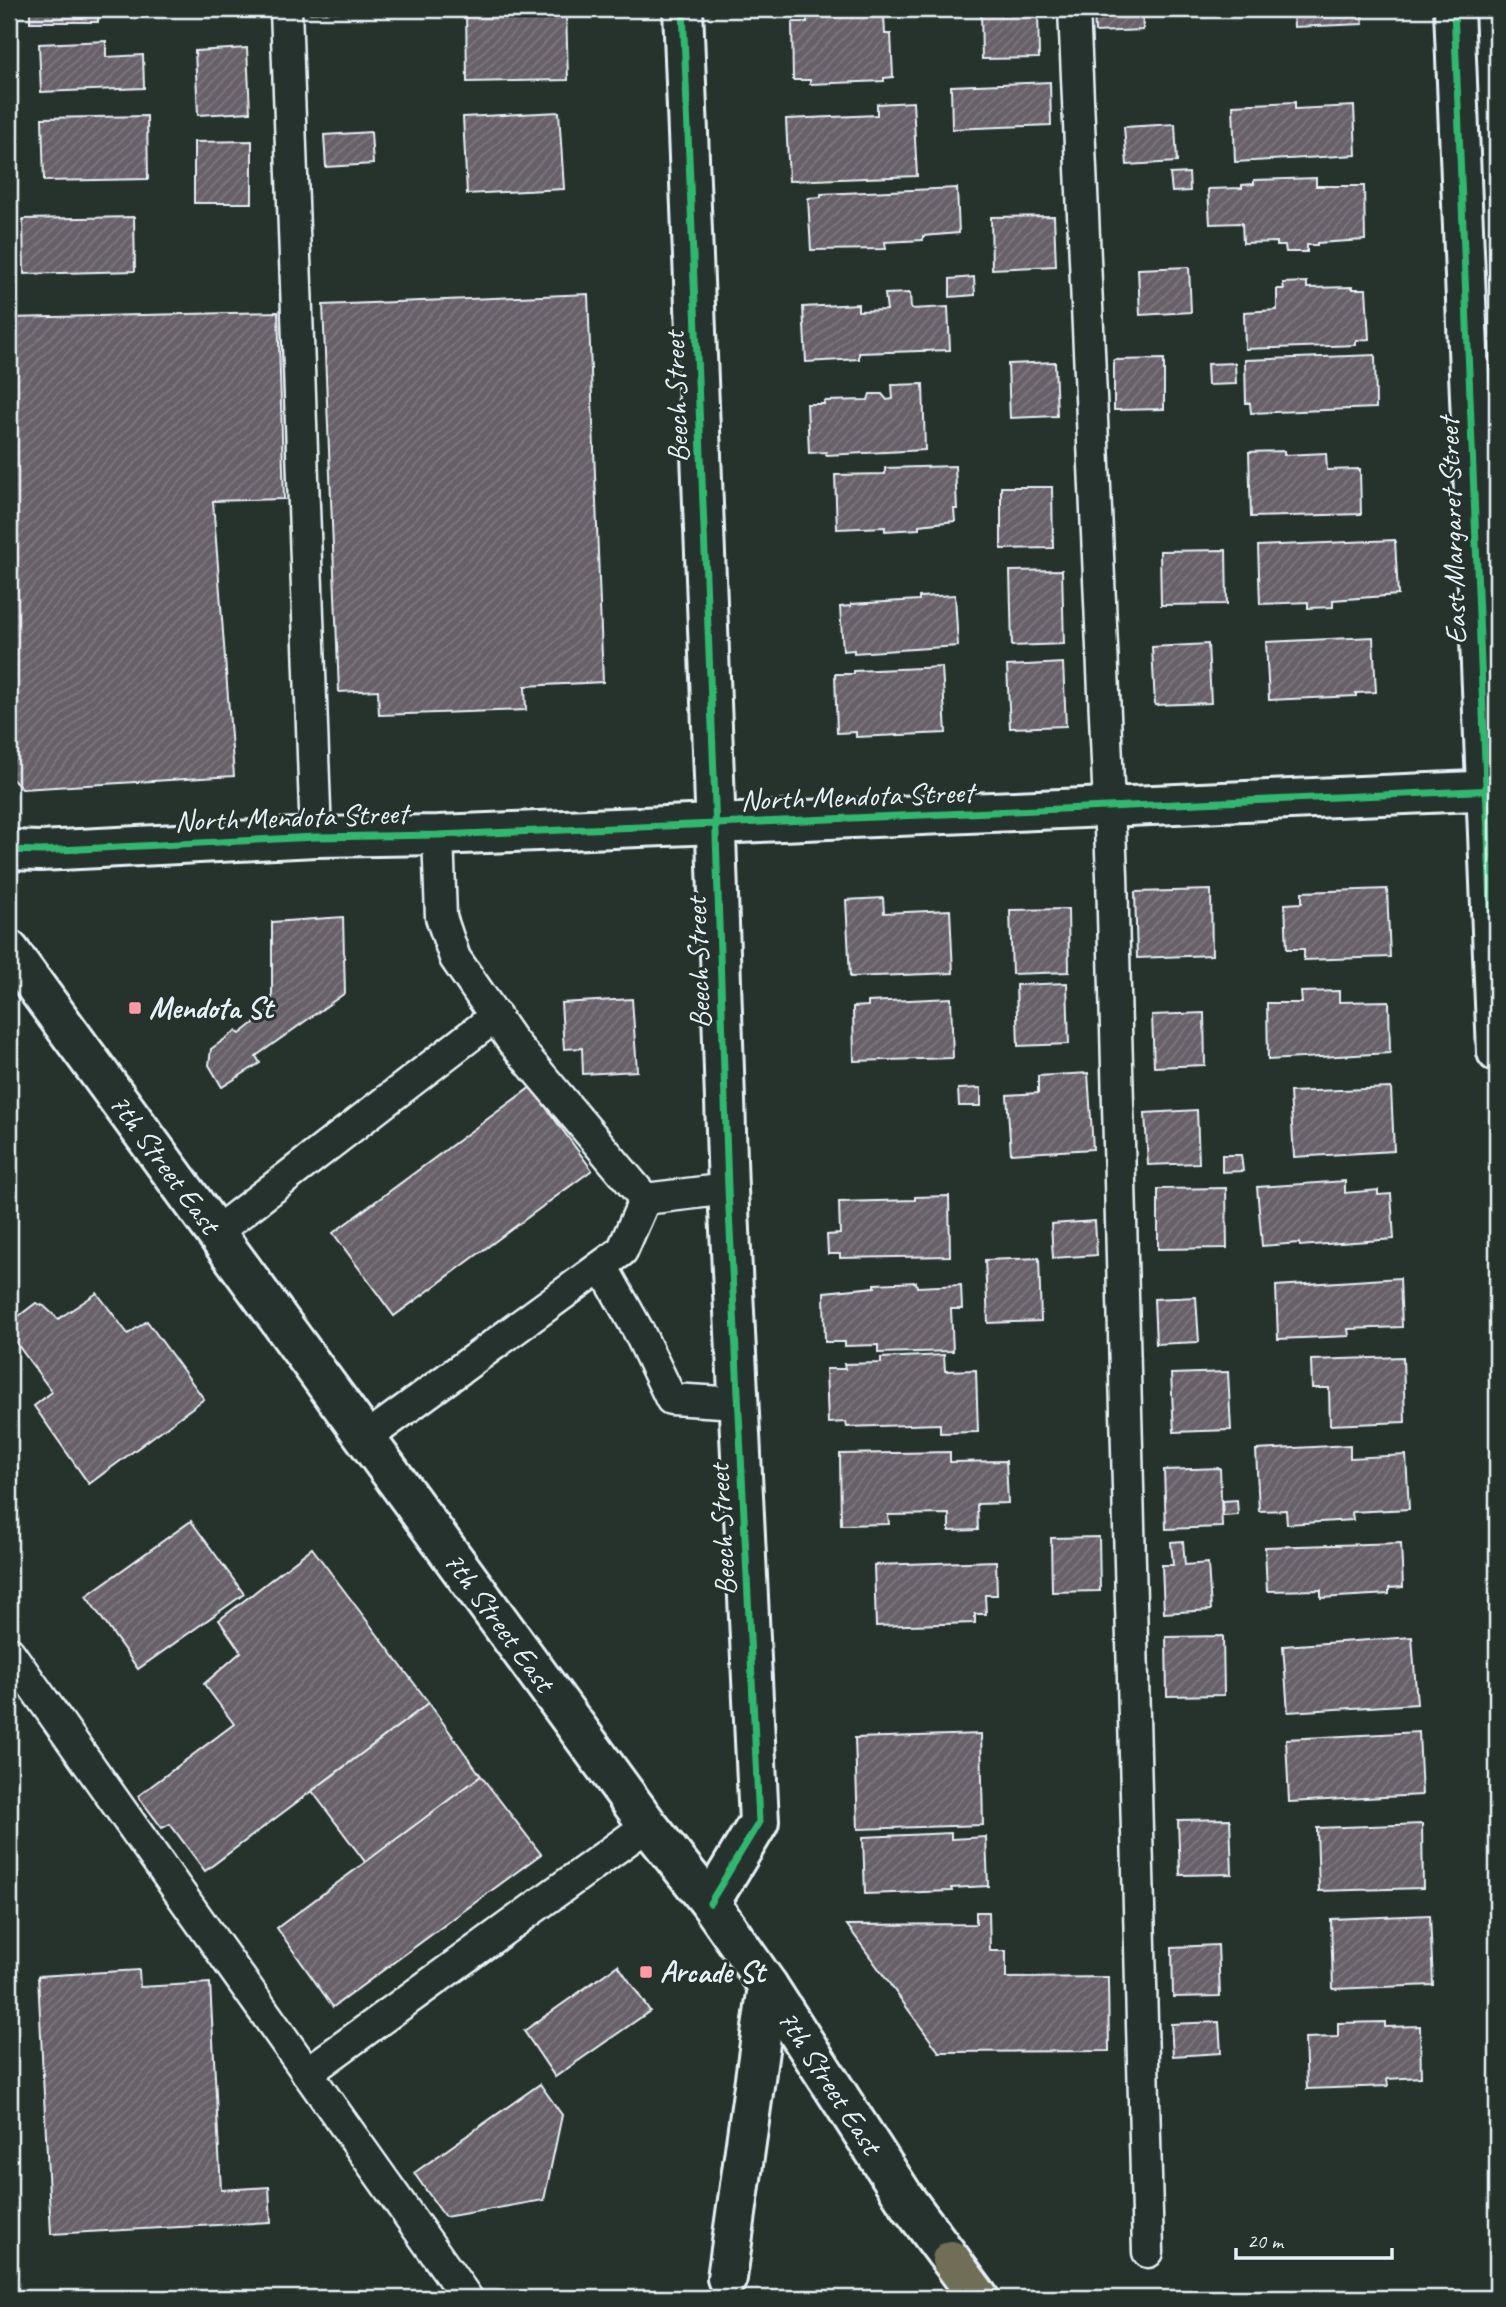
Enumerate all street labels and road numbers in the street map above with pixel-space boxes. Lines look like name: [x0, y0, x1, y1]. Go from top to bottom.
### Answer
street label: Beech Street: [655, 328, 697, 463]
street label: East Margaret Street: [1429, 413, 1475, 645]
street label: North Mendota Street: [740, 773, 978, 819]
street label: North Mendota Street: [174, 794, 412, 840]
street label: Beech Street: [677, 894, 719, 1029]
street label: 7th Street East: [101, 1085, 230, 1243]
street label: Beech Street: [699, 1460, 744, 1597]
street label: 7th Street East: [435, 1543, 565, 1701]
street label: 7th Street East: [769, 2002, 892, 2164]

